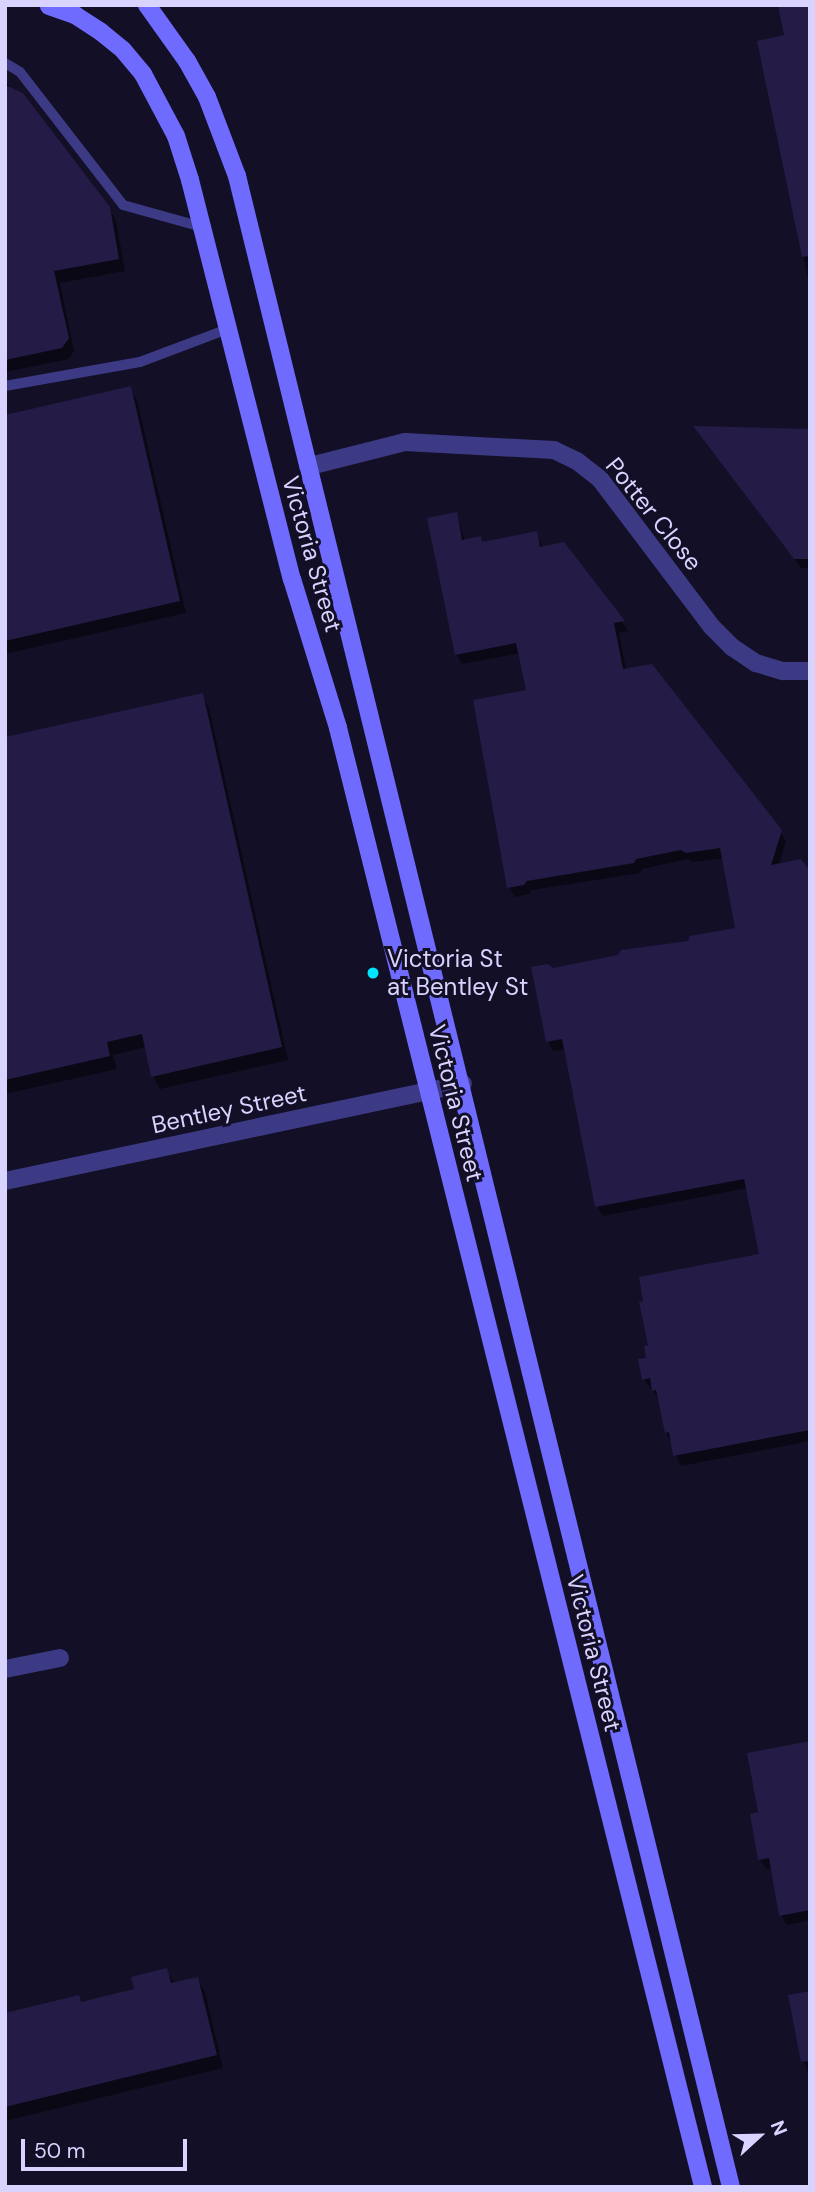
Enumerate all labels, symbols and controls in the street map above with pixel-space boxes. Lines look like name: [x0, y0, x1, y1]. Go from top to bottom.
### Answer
street label: Potter Close: [600, 452, 708, 576]
street label: Victoria Street: [276, 473, 348, 635]
place label: Victoria St at Bentley St: [387, 945, 528, 1001]
marker: Victoria St at Bentley St: [365, 965, 381, 981]
street label: Victoria Street: [423, 1022, 489, 1184]
street label: Bentley Street: [149, 1079, 309, 1139]
street label: Victoria Street: [561, 1572, 627, 1734]
north arrow: [724, 2101, 794, 2171]
text: N: [765, 2117, 793, 2139]
scale bar: [24, 2126, 191, 2170]
text: 50 m: [34, 2137, 85, 2165]

